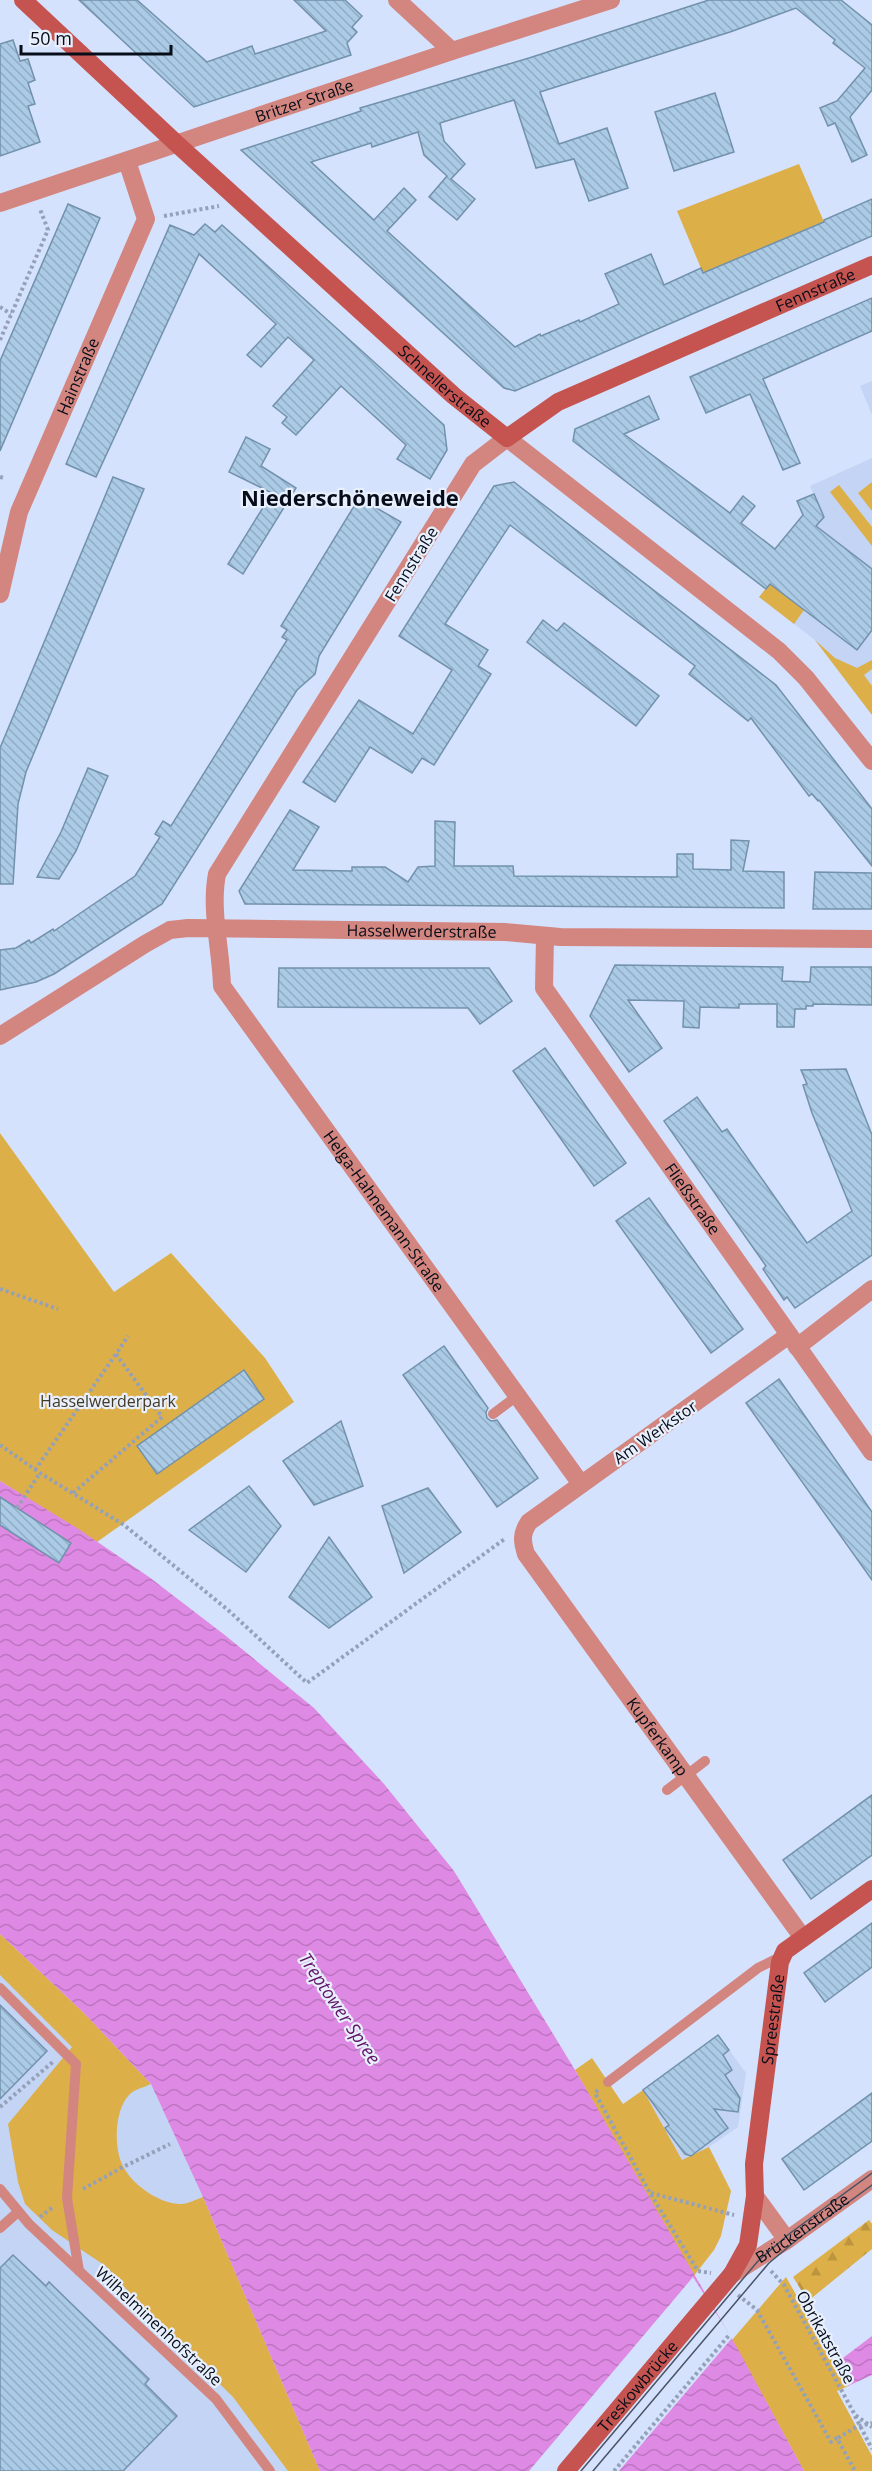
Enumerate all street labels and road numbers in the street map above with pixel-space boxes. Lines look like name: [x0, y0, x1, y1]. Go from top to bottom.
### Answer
street label: Britzer Straße: [252, 74, 356, 127]
street label: Fennstraße: [772, 263, 858, 317]
street label: Hainstraße: [51, 334, 104, 418]
street label: Schnellerstraße: [394, 340, 496, 433]
street label: Fennstraße: [379, 522, 443, 606]
street label: Hasselwerderstraße: [346, 919, 497, 943]
street label: Helga-Hahnemann-Straße: [318, 1126, 450, 1296]
street label: Fließstraße: [660, 1158, 726, 1239]
street label: Am Werkstor: [609, 1395, 702, 1469]
street label: Kupferkamp: [622, 1693, 694, 1780]
street label: Spreestraße: [756, 1973, 789, 2066]
street label: Brückenstraße: [751, 2188, 854, 2268]
street label: Wilhelminenhofstraße: [91, 2261, 227, 2391]
street label: Obrikatstraße: [791, 2286, 861, 2388]
street label: Treskowbrücke: [593, 2336, 683, 2437]

